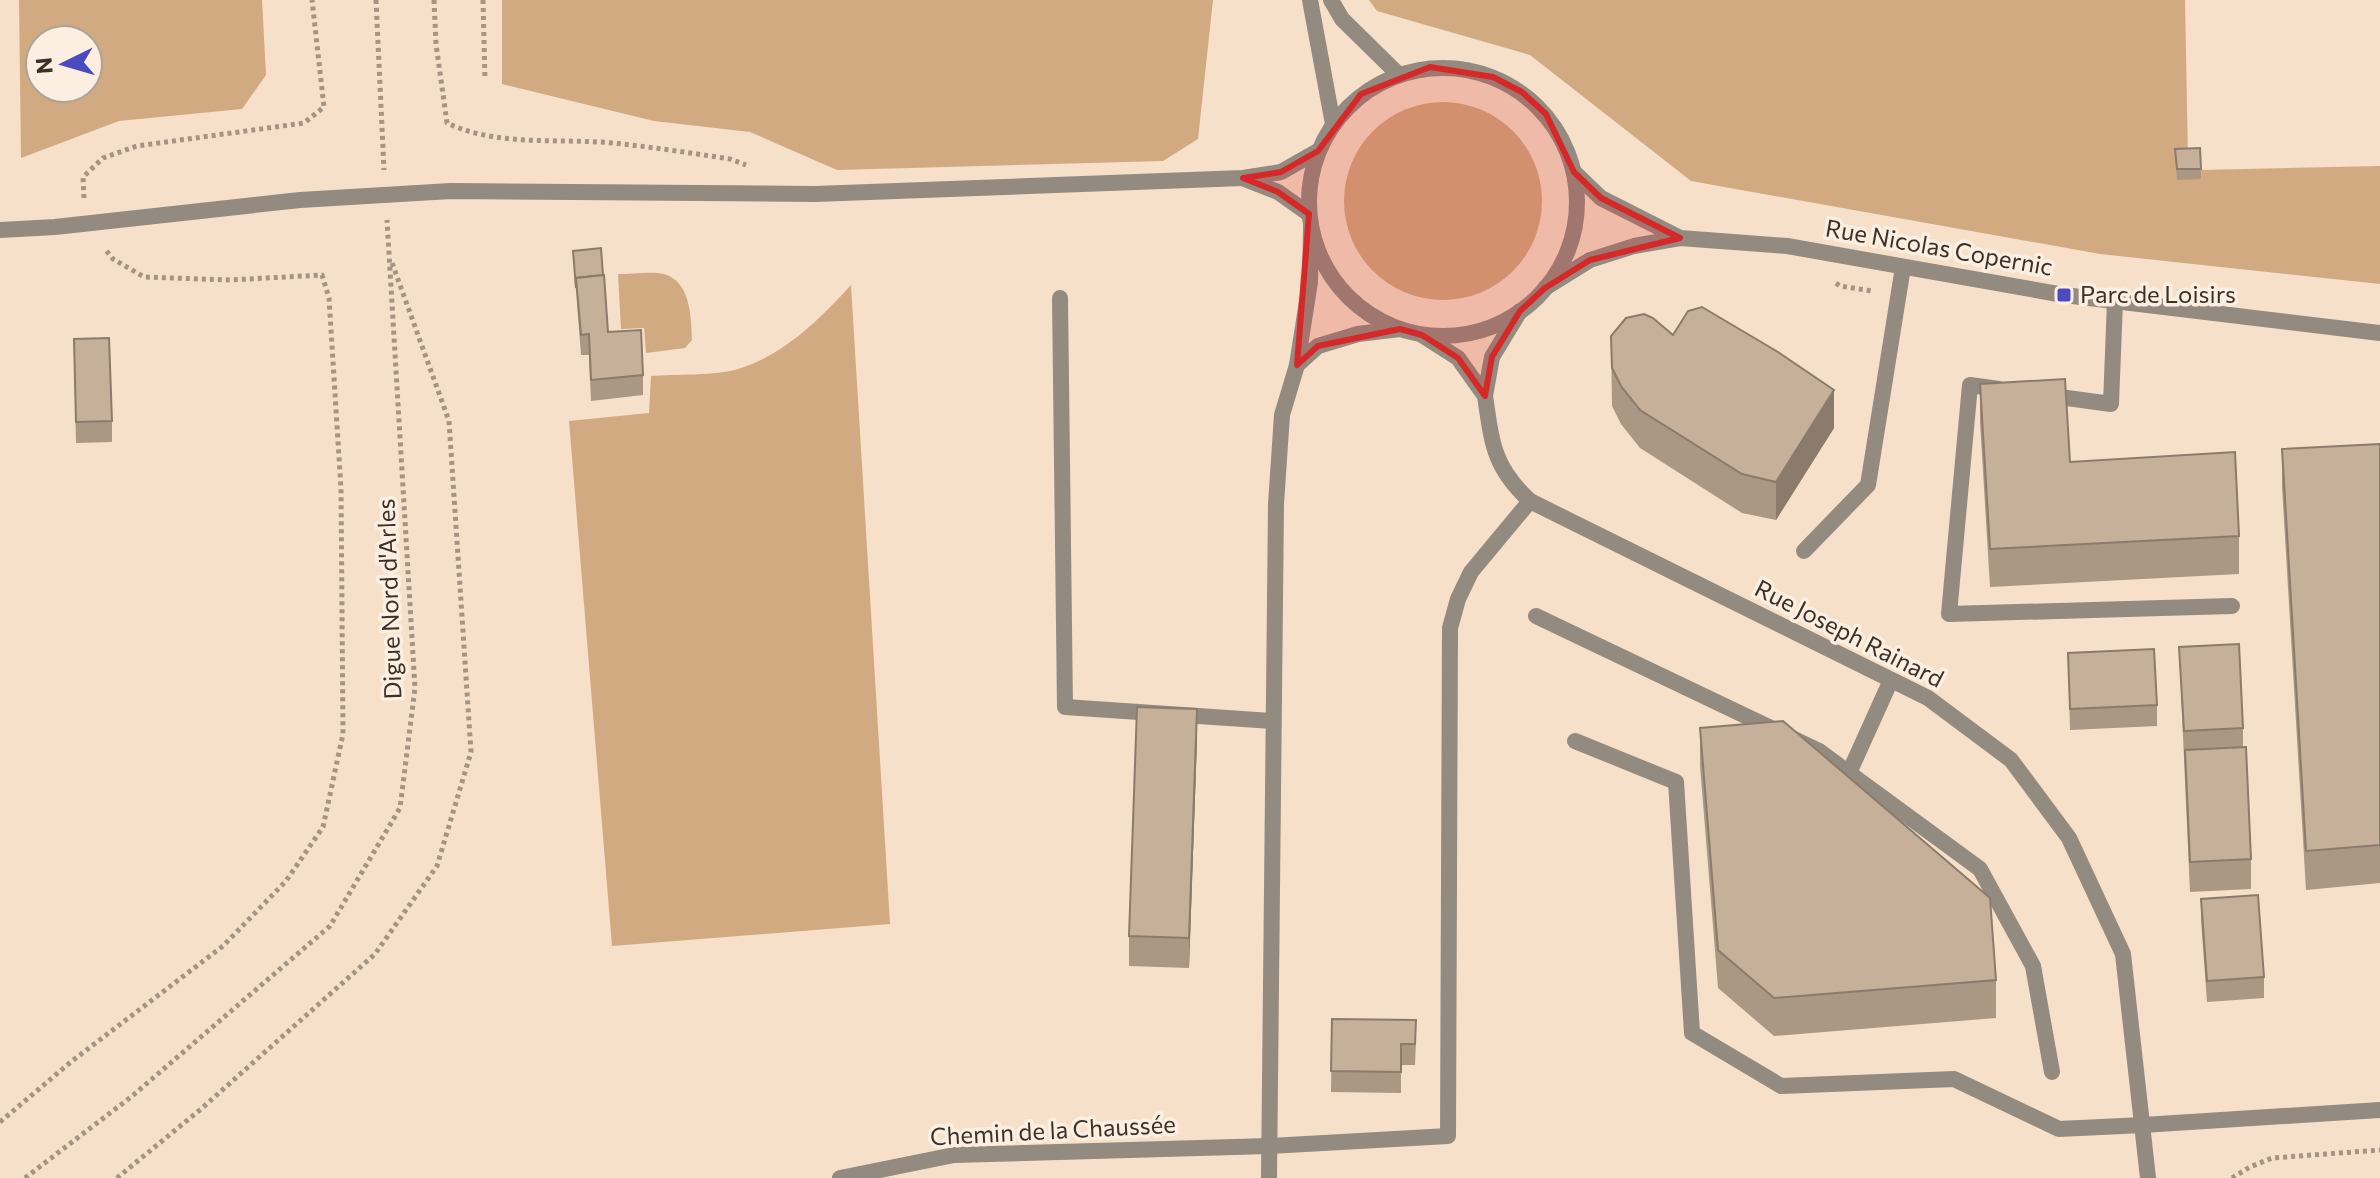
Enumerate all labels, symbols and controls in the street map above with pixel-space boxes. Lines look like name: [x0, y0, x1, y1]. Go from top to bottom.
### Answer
north arrow: [24, 24, 104, 104]
text: N: [29, 56, 58, 75]
street label: Rue Nicolas Copernic: [1823, 212, 2055, 281]
place label: Parc de Loisirs: [2080, 279, 2236, 308]
marker: Parc de Loisirs: [2055, 286, 2073, 304]
street label: Digue Nord d'Arles: [371, 498, 406, 700]
street label: Rue Joseph Rainard: [1750, 573, 1949, 693]
street label: Chemin de la Chaussée: [929, 1109, 1176, 1150]

